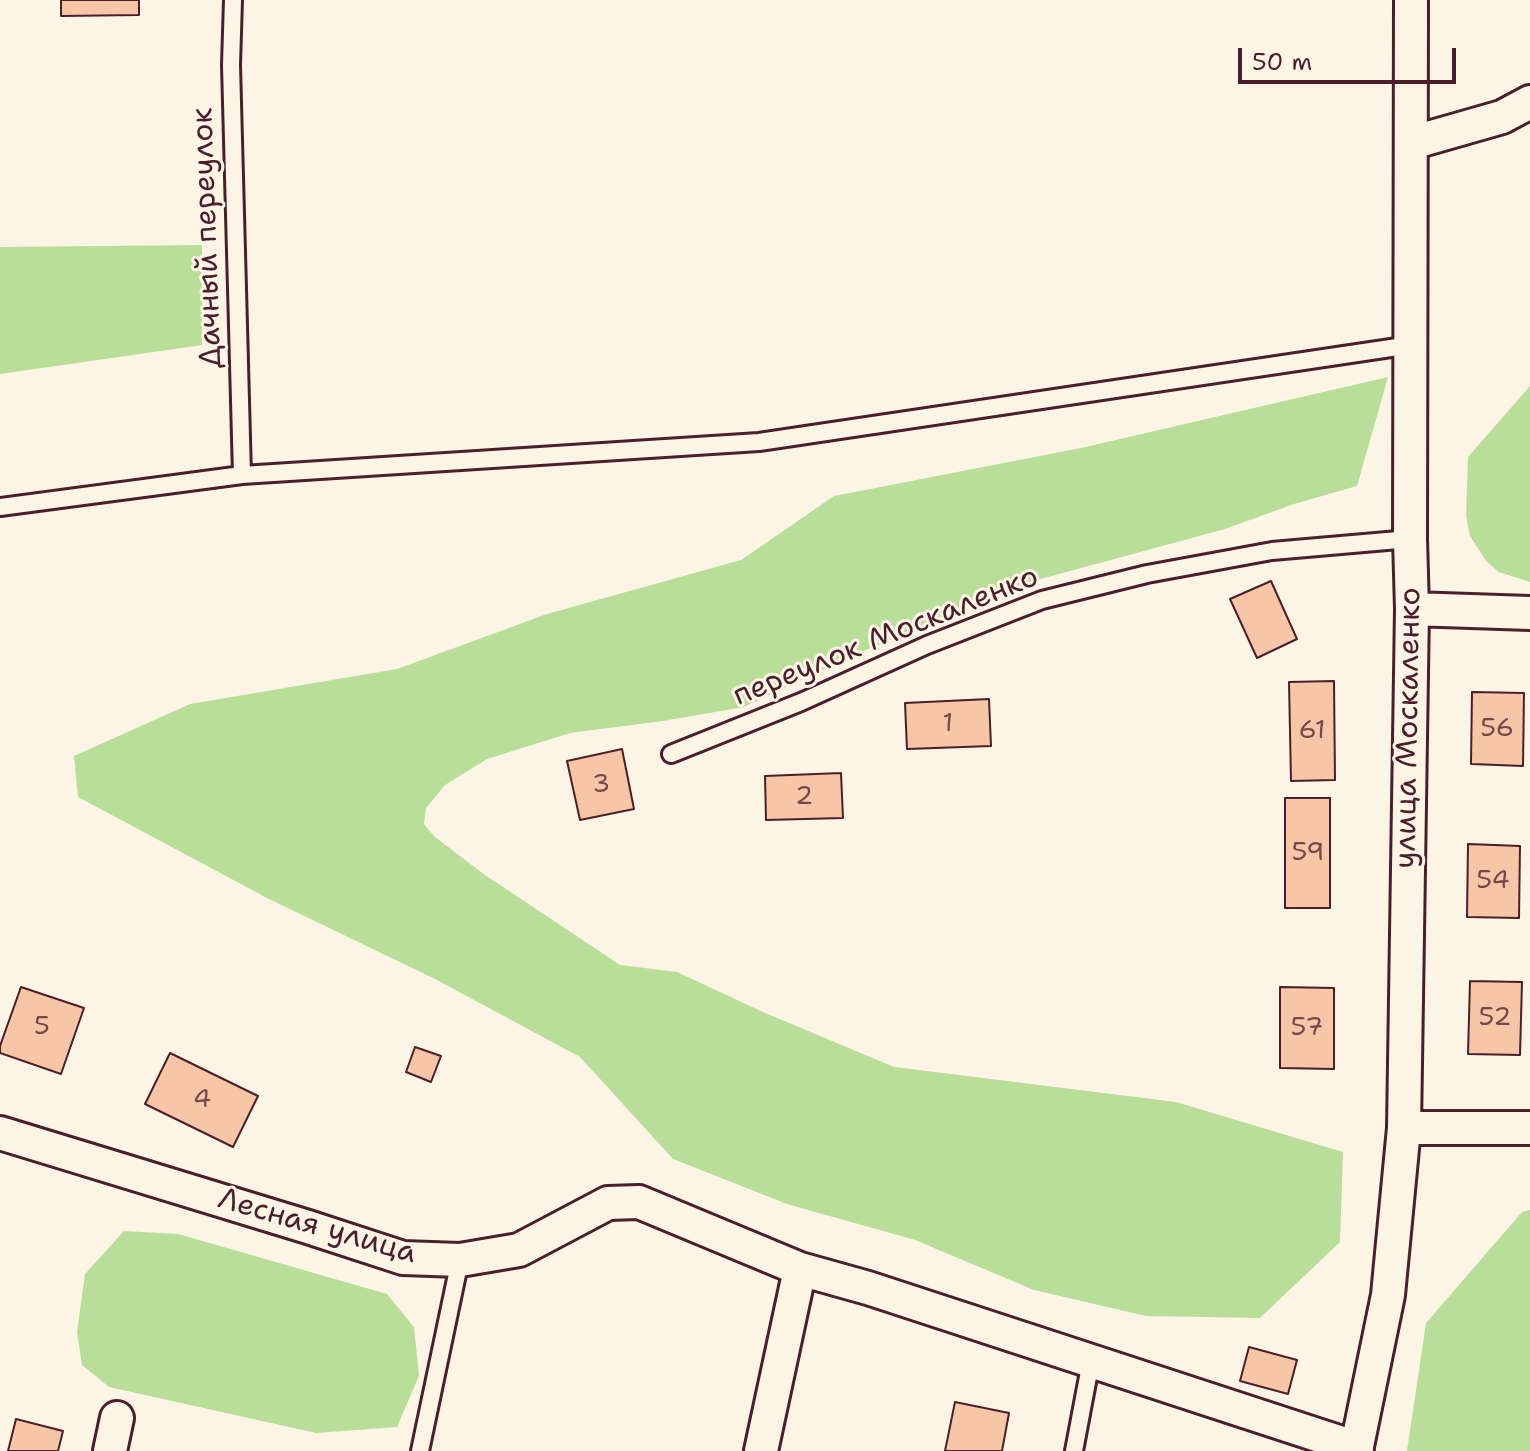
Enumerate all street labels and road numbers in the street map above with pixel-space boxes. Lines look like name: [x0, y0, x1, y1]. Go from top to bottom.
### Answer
street label: Дачный переулок: [185, 107, 231, 369]
street label: переулок Москаленко: [728, 559, 1044, 715]
street label: улица Москаленко: [1389, 587, 1429, 869]
street label: Лесная улица: [214, 1182, 420, 1272]

